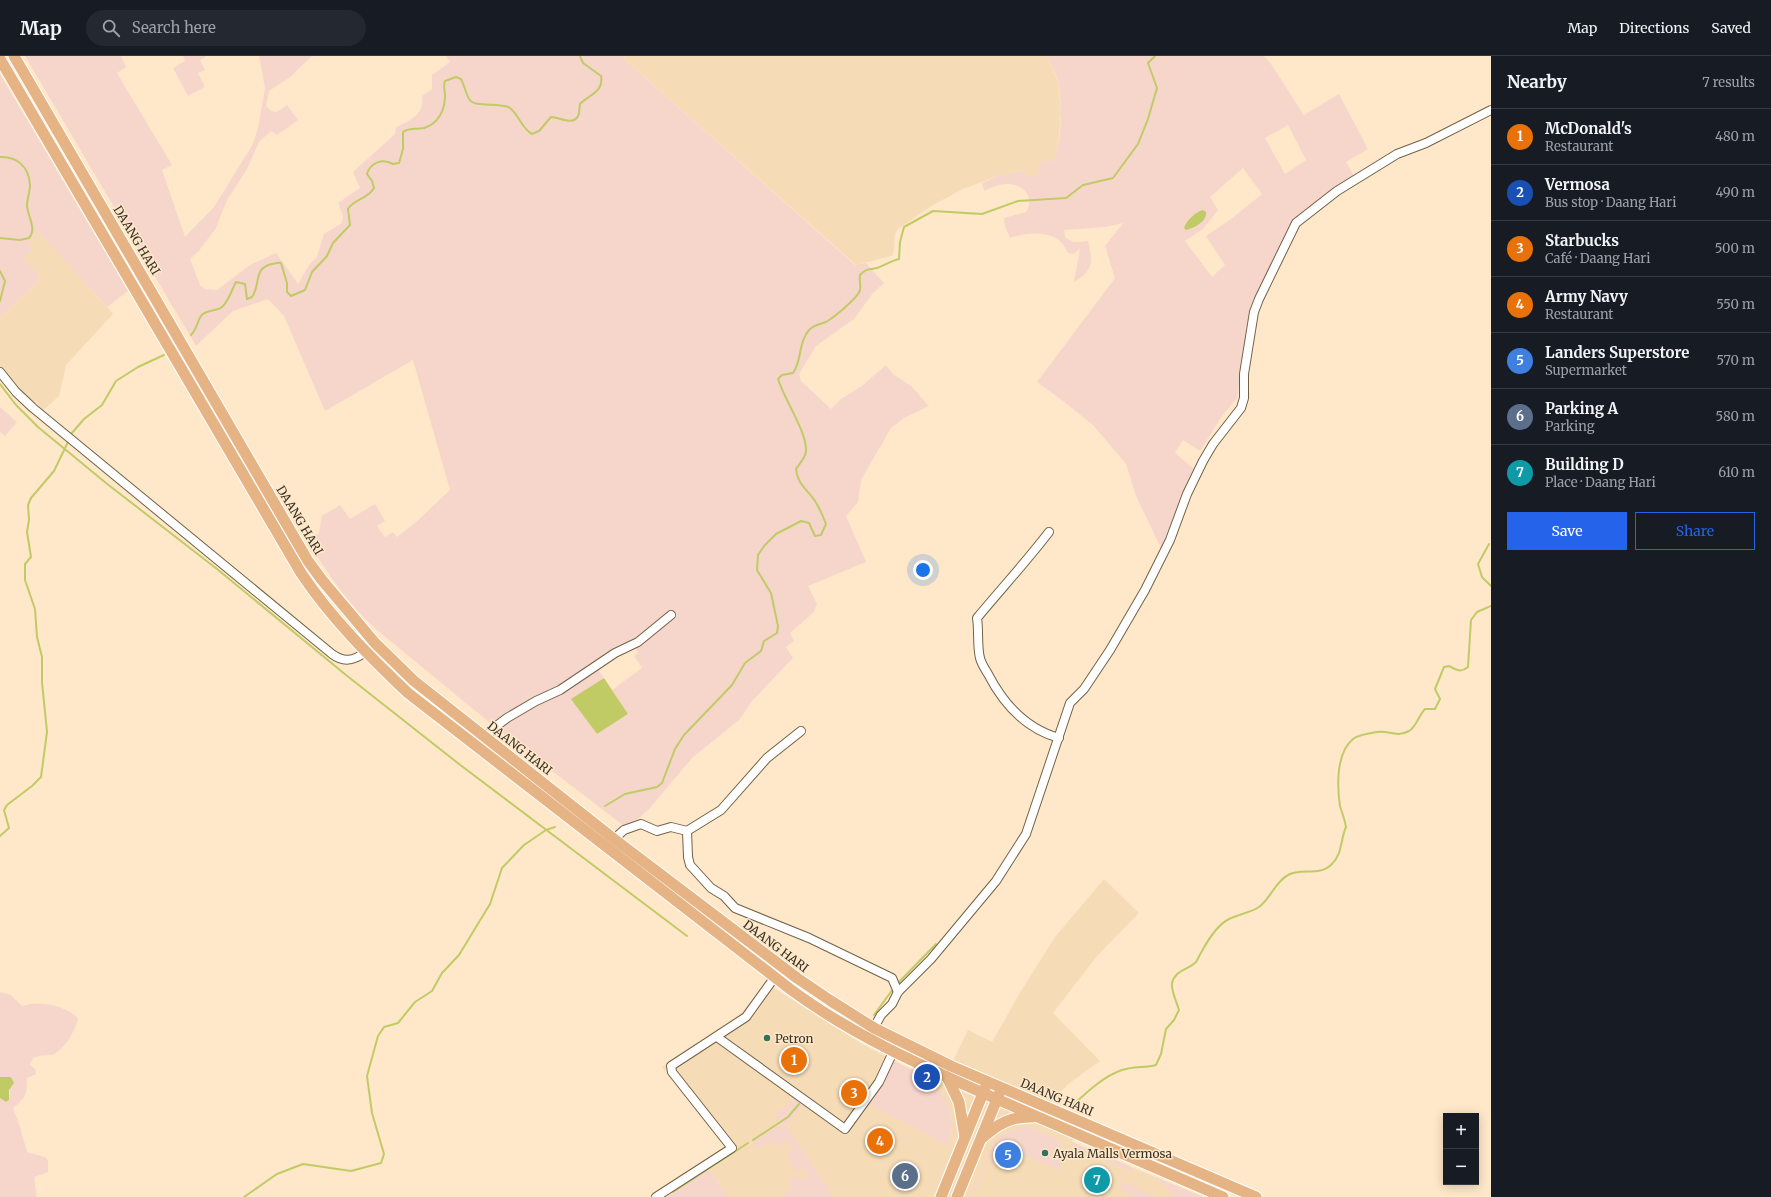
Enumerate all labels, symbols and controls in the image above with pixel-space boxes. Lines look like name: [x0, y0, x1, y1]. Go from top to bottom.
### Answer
search box: [86, 10, 366, 46]
text: Map: [20, 16, 62, 40]
icon: search: [100, 17, 122, 39]
text: Search here: [132, 18, 216, 37]
text: Map: [1567, 19, 1597, 37]
text: Directions: [1619, 19, 1689, 37]
text: Saved: [1711, 19, 1751, 37]
text: Nearby: [1507, 71, 1567, 93]
text: 7 results: [1702, 74, 1755, 91]
text: McDonald's: [1545, 119, 1632, 138]
text: 1: [1517, 128, 1523, 145]
text: 480 m: [1715, 128, 1755, 145]
text: Restaurant: [1545, 138, 1613, 155]
text: Vermosa: [1545, 175, 1610, 194]
text: 2: [1516, 184, 1524, 201]
text: 490 m: [1716, 184, 1755, 201]
text: Bus stop · Daang Hari: [1545, 194, 1676, 211]
street label: DAANG HARI: [111, 203, 163, 277]
text: Starbucks: [1545, 231, 1619, 250]
text: 3: [1516, 240, 1524, 257]
text: 500 m: [1715, 240, 1755, 257]
text: Café · Daang Hari: [1545, 250, 1650, 267]
text: Army Navy: [1545, 287, 1628, 306]
text: 4: [1516, 296, 1524, 313]
text: 550 m: [1716, 296, 1755, 313]
text: Restaurant: [1545, 306, 1613, 323]
text: Landers Superstore: [1545, 343, 1689, 362]
text: 5: [1516, 352, 1524, 369]
text: 570 m: [1717, 352, 1755, 369]
text: Supermarket: [1545, 362, 1627, 379]
text: Parking A: [1545, 399, 1618, 418]
text: 6: [1516, 408, 1524, 425]
text: 580 m: [1716, 408, 1755, 425]
text: Parking: [1545, 418, 1595, 435]
text: Building D: [1545, 455, 1624, 474]
text: 7: [1516, 464, 1524, 481]
text: 610 m: [1718, 464, 1755, 481]
text: Place · Daang Hari: [1545, 474, 1656, 491]
street label: DAANG HARI: [274, 483, 326, 557]
button: Save: [1507, 512, 1627, 550]
button: Share: [1635, 512, 1755, 550]
your location: [913, 560, 933, 580]
street label: DAANG HARI: [485, 718, 555, 778]
street label: DAANG HARI: [740, 917, 812, 975]
place label: Petron: [775, 1031, 814, 1046]
marker: Petron: [762, 1033, 772, 1043]
pin: 1: [781, 1045, 807, 1075]
pin: 2: [914, 1062, 940, 1092]
street label: DAANG HARI: [1018, 1075, 1096, 1119]
pin: 3: [841, 1078, 867, 1108]
map controls: [1443, 1113, 1479, 1185]
button: +: [1443, 1113, 1479, 1149]
pin: 4: [867, 1126, 893, 1156]
pin: 5: [995, 1140, 1021, 1170]
place label: Ayala Malls Vermosa: [1052, 1146, 1173, 1161]
marker: Ayala Malls Vermosa: [1040, 1148, 1050, 1158]
button: −: [1443, 1149, 1479, 1185]
pin: 6: [892, 1161, 918, 1191]
pin: 7: [1084, 1165, 1110, 1195]

